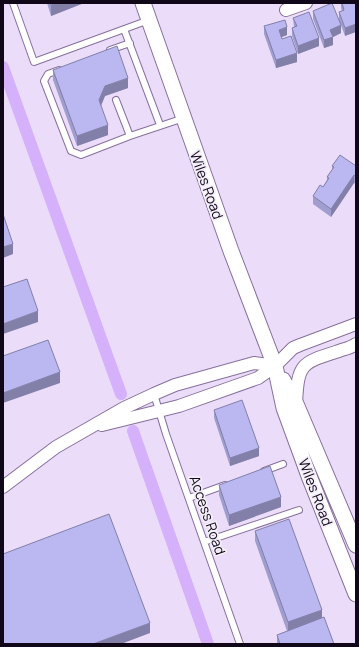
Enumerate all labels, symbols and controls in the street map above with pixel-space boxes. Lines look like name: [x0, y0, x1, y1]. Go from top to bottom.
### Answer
street label: Wiles Road: [186, 148, 228, 222]
street label: Wiles Road: [294, 456, 338, 528]
street label: Access Road: [186, 473, 230, 557]

